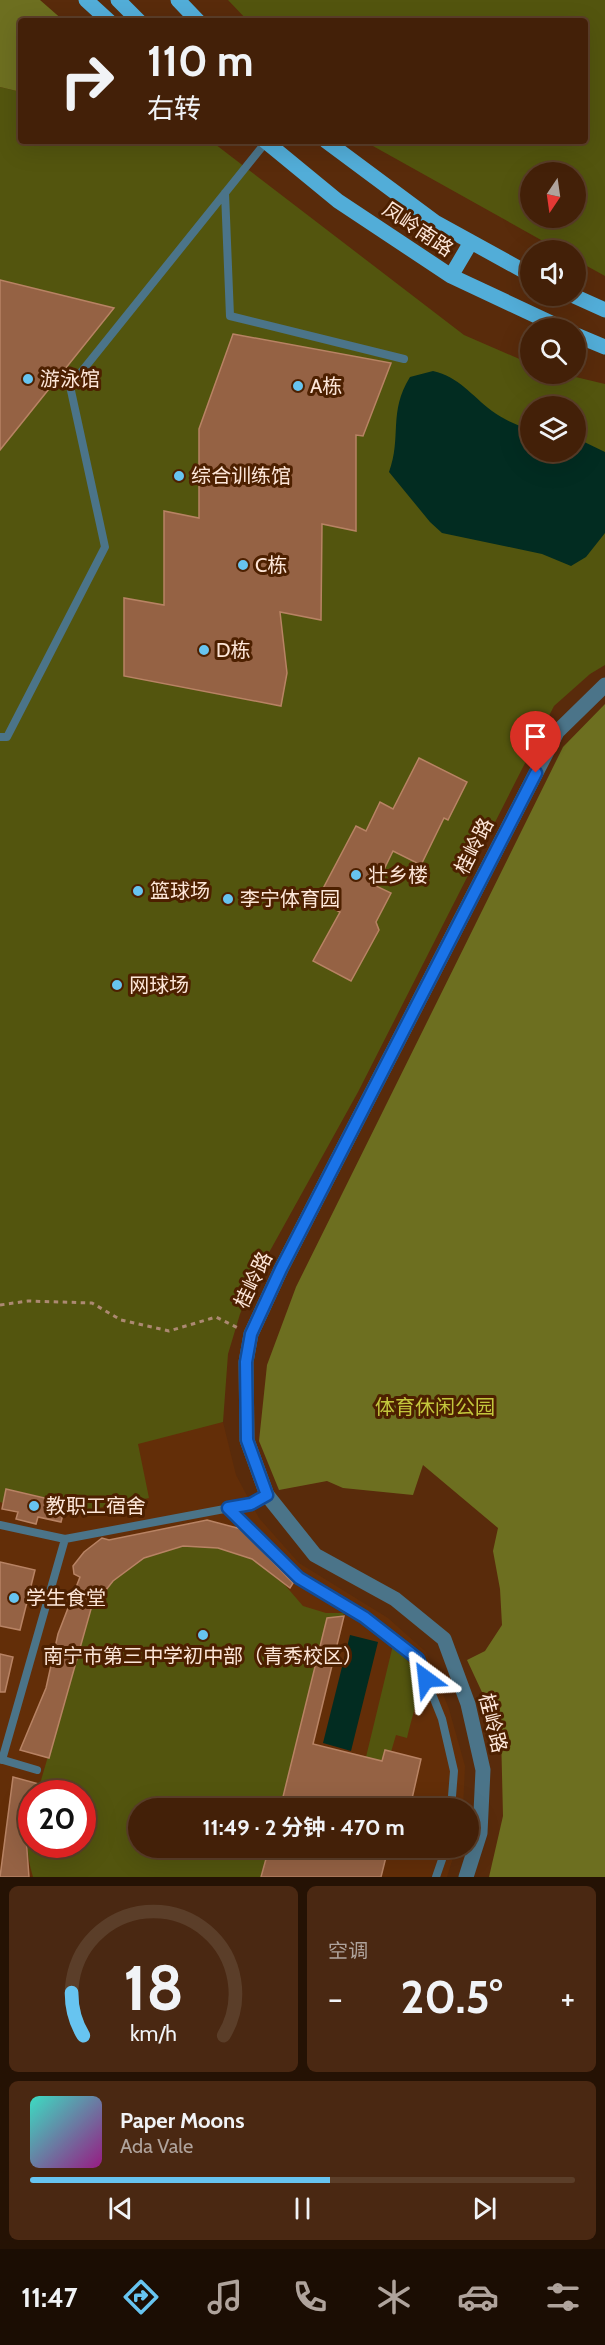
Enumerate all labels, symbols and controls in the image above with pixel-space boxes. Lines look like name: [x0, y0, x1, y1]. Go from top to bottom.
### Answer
text: 110 m: [147, 35, 254, 87]
icon: right: [48, 42, 126, 120]
text: 右转: [147, 92, 201, 125]
north arrow: [520, 162, 586, 228]
map controls: [520, 162, 586, 462]
street label: 凤岭南路: [378, 197, 458, 261]
button: sound: [520, 240, 586, 306]
button: search: [520, 318, 586, 384]
place label: 游泳馆: [40, 367, 100, 391]
marker: 游泳馆: [21, 372, 35, 386]
place label: A栋: [310, 374, 342, 398]
marker: A栋: [291, 379, 305, 393]
button: layers: [520, 396, 586, 462]
place label: 综合训练馆: [191, 464, 291, 488]
marker: 综合训练馆: [172, 469, 186, 483]
place label: C栋: [255, 553, 287, 577]
marker: C栋: [236, 558, 250, 572]
place label: D栋: [216, 638, 251, 662]
marker: D栋: [197, 643, 211, 657]
pin: [510, 711, 561, 773]
icon: arrive: [519, 720, 552, 753]
street label: 桂岭路: [450, 814, 498, 878]
place label: 壮乡楼: [368, 863, 428, 887]
marker: 壮乡楼: [349, 868, 363, 882]
place label: 篮球场: [150, 879, 210, 903]
marker: 篮球场: [131, 884, 145, 898]
place label: 李宁体育园: [240, 887, 340, 911]
marker: 李宁体育园: [221, 892, 235, 906]
place label: 网球场: [129, 973, 189, 997]
marker: 网球场: [110, 978, 124, 992]
street label: 桂岭路: [229, 1248, 277, 1312]
park label: 体育休闲公园: [375, 1395, 495, 1419]
place label: 教职工宿舍: [46, 1494, 146, 1518]
marker: 教职工宿舍: [27, 1499, 41, 1513]
place label: 学生食堂: [26, 1586, 106, 1610]
marker: 学生食堂: [7, 1591, 21, 1605]
marker: 南宁市第三中学初中部（青秀校区）: [196, 1628, 210, 1642]
place label: 南宁市第三中学初中部（青秀校区）: [43, 1644, 363, 1668]
position arrow: [394, 1647, 458, 1711]
street label: 桂岭路: [474, 1691, 512, 1755]
speed limit sign: 20: [18, 1780, 96, 1858]
text: 11:49 · 2 分钟 · 470 m: [202, 1814, 405, 1841]
text: 空调: [328, 1939, 368, 1963]
text: 18: [123, 1950, 184, 2026]
text: 20.5°: [400, 1970, 503, 2024]
text: −: [328, 1978, 343, 2018]
text: +: [560, 1978, 575, 2018]
text: km/h: [130, 2020, 177, 2046]
text: Paper Moons: [120, 2107, 244, 2134]
text: Ada Vale: [120, 2134, 193, 2158]
icon: previous: [104, 2192, 137, 2225]
icon: pause: [286, 2192, 319, 2225]
icon: next: [468, 2192, 501, 2225]
icon: directions: [120, 2276, 162, 2318]
icon: music: [204, 2276, 246, 2318]
icon: phone: [289, 2276, 331, 2318]
icon: climate: [373, 2276, 415, 2318]
icon: car: [457, 2276, 499, 2318]
icon: filters: [542, 2276, 584, 2318]
text: 11:47: [21, 2281, 78, 2314]

